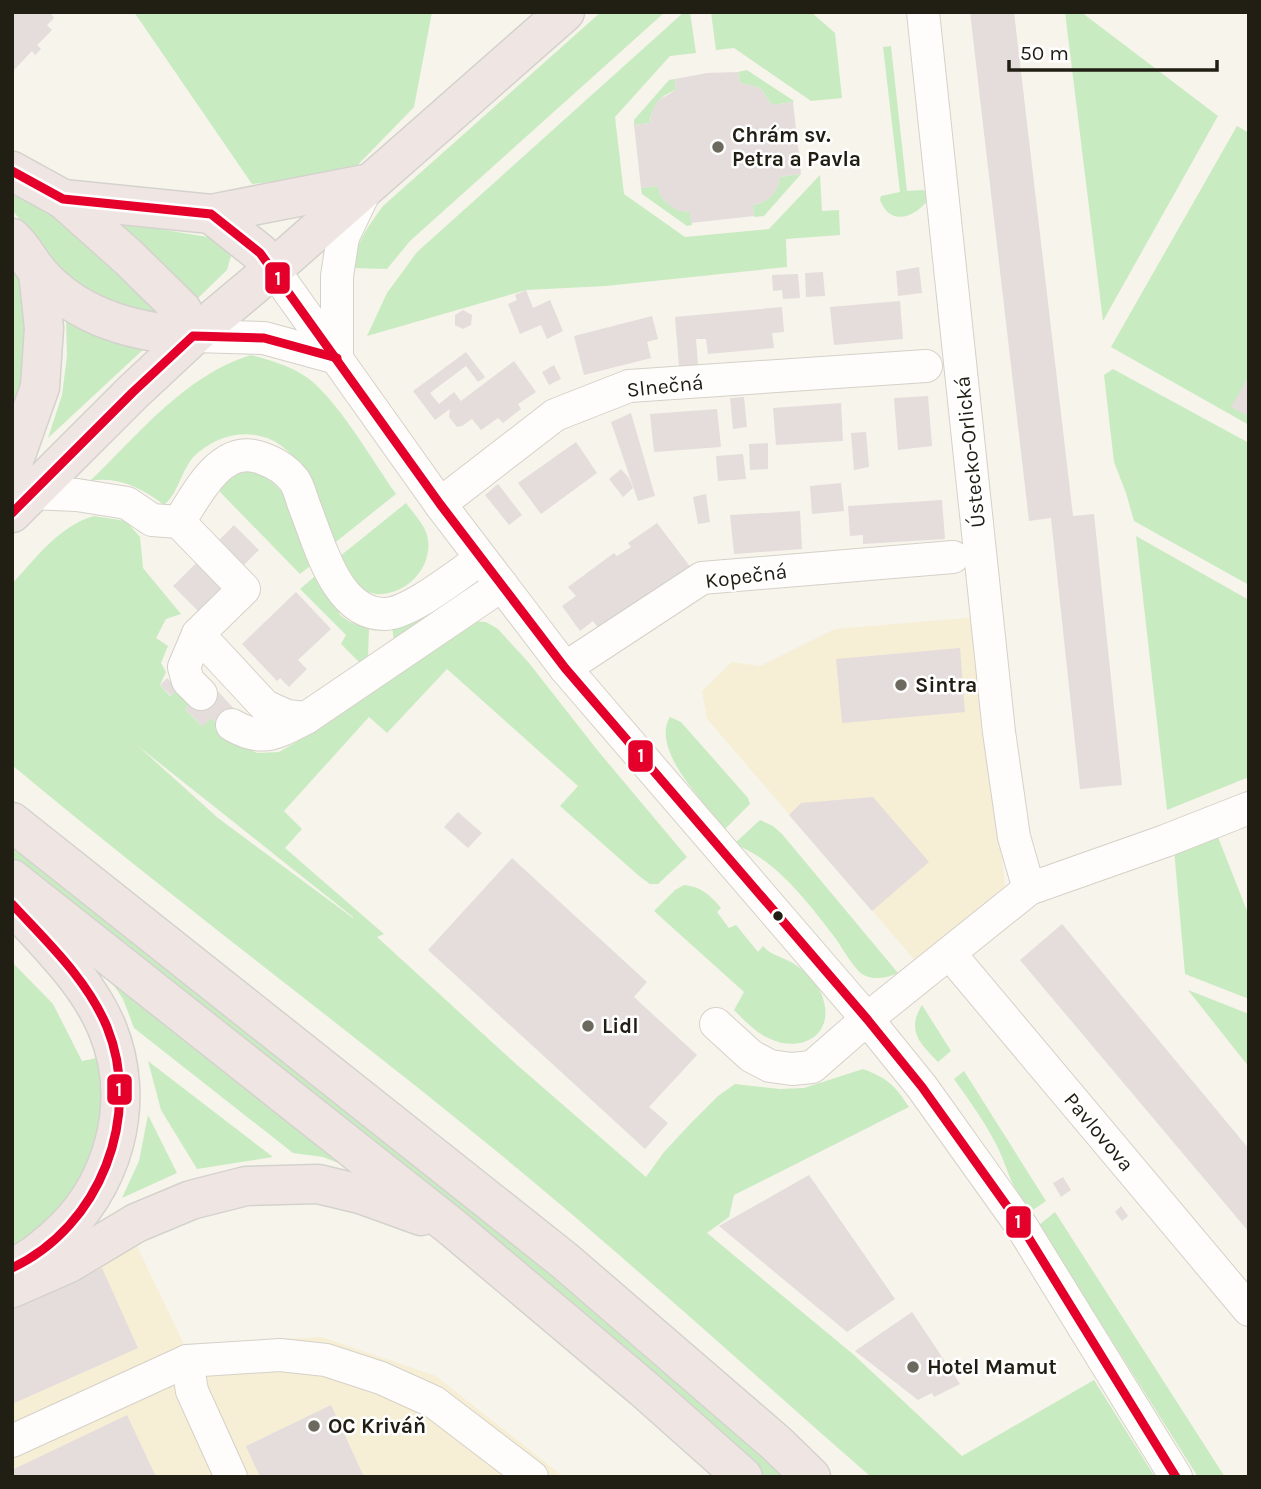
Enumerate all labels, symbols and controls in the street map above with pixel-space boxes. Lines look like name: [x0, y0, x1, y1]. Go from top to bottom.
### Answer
scale bar: [1009, 28, 1217, 72]
text: 50 m: [1020, 41, 1069, 65]
place label: Chrám sv. Petra a Pavla: [732, 123, 861, 171]
marker: Chrám sv. Petra a Pavla: [710, 139, 726, 155]
line badge: 1: [264, 261, 291, 295]
text: 1: [275, 268, 281, 290]
street label: Slnečná: [625, 370, 705, 402]
street label: Ústecko-Orlická: [950, 375, 990, 529]
street label: Kopečná: [704, 559, 788, 593]
place label: Sintra: [915, 673, 977, 697]
marker: Sintra: [893, 677, 909, 693]
line badge: 1: [627, 739, 654, 773]
text: 1: [638, 745, 644, 767]
unlabelled marker: [771, 909, 785, 923]
place label: Lidl: [602, 1014, 639, 1038]
marker: Lidl: [580, 1018, 596, 1034]
line badge: 1: [106, 1073, 133, 1106]
text: 1: [116, 1079, 122, 1101]
street label: Pavlovova: [1059, 1088, 1139, 1176]
line badge: 1: [1005, 1205, 1032, 1239]
text: 1: [1015, 1211, 1021, 1233]
place label: Hotel Mamut: [927, 1355, 1057, 1379]
marker: Hotel Mamut: [905, 1359, 921, 1375]
place label: OC Kriváň: [328, 1414, 426, 1438]
marker: OC Kriváň: [306, 1418, 322, 1434]

